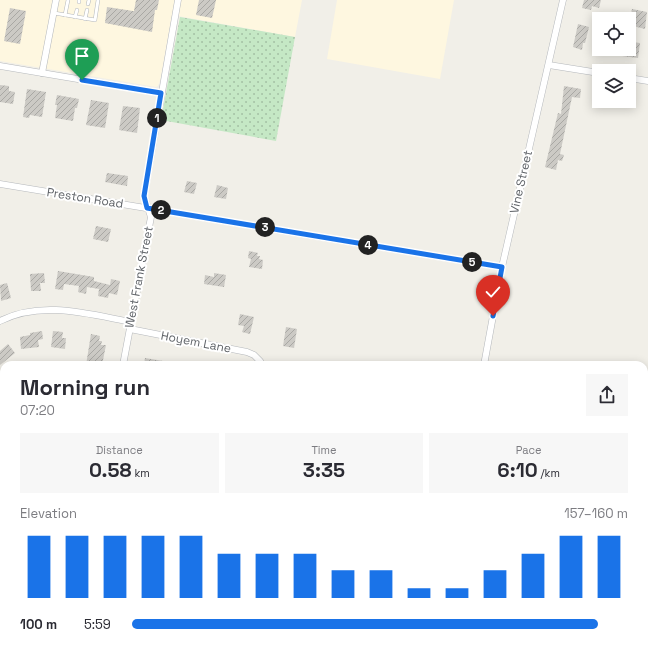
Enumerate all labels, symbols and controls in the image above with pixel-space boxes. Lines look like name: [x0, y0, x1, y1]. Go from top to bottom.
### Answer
map controls: [592, 12, 636, 108]
button: locate: [592, 12, 636, 56]
pin: [65, 39, 99, 80]
icon: arrive: [71, 45, 93, 67]
button: layers: [592, 64, 636, 108]
pin: 1: [147, 108, 167, 128]
text: 1: [155, 111, 159, 125]
street label: Vine Street: [506, 149, 536, 215]
street label: Preston Road: [46, 184, 124, 212]
pin: 2: [151, 200, 171, 220]
text: 2: [158, 203, 164, 217]
pin: 3: [255, 217, 275, 237]
text: 3: [262, 220, 268, 234]
street label: West Frank Street: [121, 225, 157, 329]
pin: 4: [358, 235, 378, 255]
text: 4: [365, 238, 372, 252]
pin: 5: [462, 252, 482, 272]
text: 5: [469, 255, 475, 269]
pin: [476, 275, 510, 316]
icon: check: [482, 281, 504, 303]
street label: Hoyem Lane: [160, 327, 232, 357]
text: Morning run: [20, 373, 150, 401]
button: share: [586, 374, 628, 416]
text: 07:20: [20, 402, 55, 419]
text: Distance: [96, 443, 143, 457]
text: Time: [311, 443, 337, 457]
text: Pace: [516, 443, 542, 457]
text: 0.58: [89, 457, 132, 483]
text: 3:35: [303, 457, 345, 483]
text: 6:10: [497, 457, 538, 483]
text: km: [132, 466, 150, 480]
text: /km: [538, 466, 560, 480]
text: Elevation: [20, 505, 77, 522]
text: 157–160 m: [564, 505, 628, 522]
text: 100 m: [20, 616, 57, 633]
text: 5:59: [84, 616, 111, 633]

